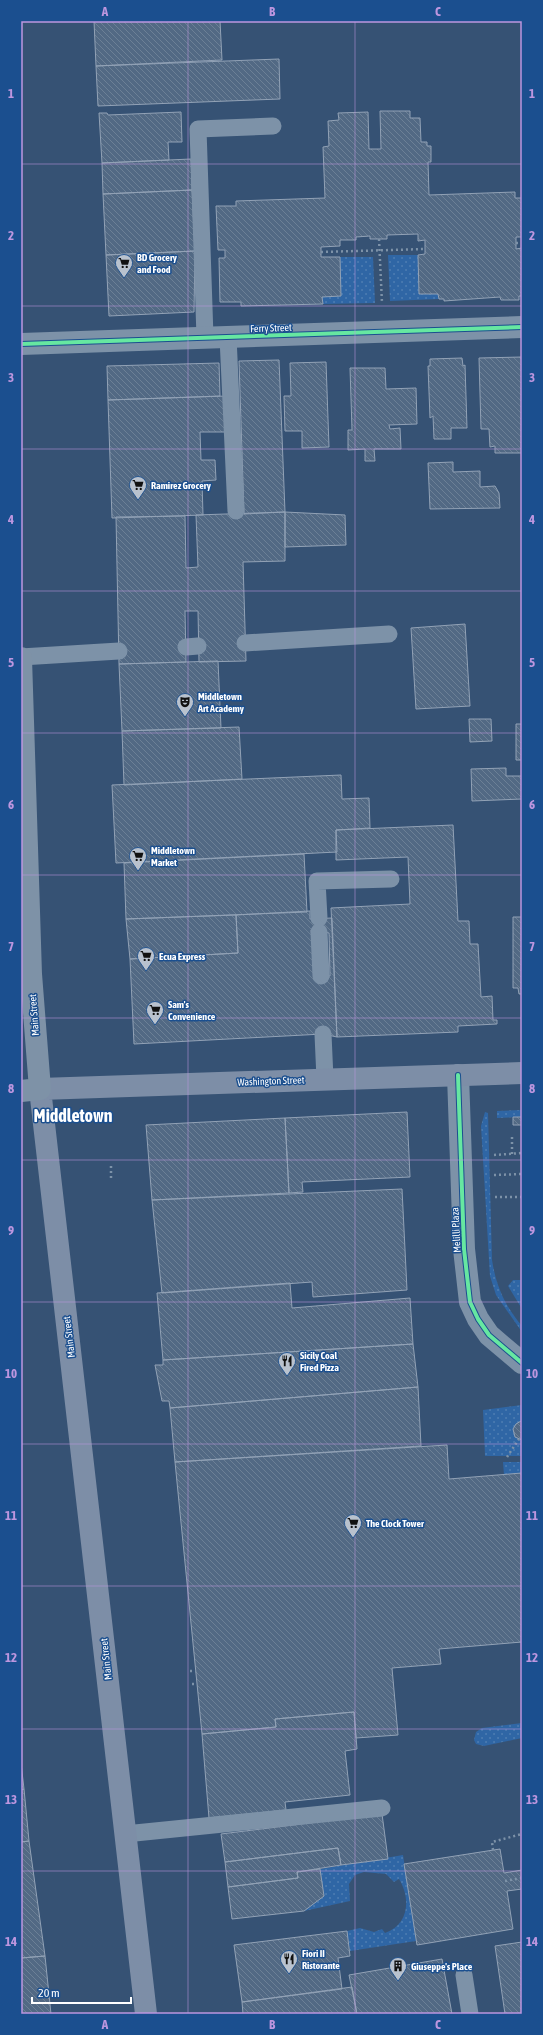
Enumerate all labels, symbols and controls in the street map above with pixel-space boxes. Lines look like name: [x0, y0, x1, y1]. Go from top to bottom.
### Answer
text: A: [101, 4, 109, 19]
text: B: [269, 4, 276, 19]
text: C: [435, 4, 441, 19]
text: 1: [8, 86, 14, 101]
text: 1: [529, 86, 535, 101]
text: 2: [8, 228, 14, 243]
text: 2: [529, 228, 535, 243]
place label: BD Grocery and Food: [137, 252, 178, 275]
supermarket icon: BD Grocery and Food: [114, 253, 134, 278]
street label: Ferry Street: [250, 322, 292, 334]
text: 3: [8, 370, 14, 385]
text: 3: [529, 370, 535, 385]
supermarket icon: Ramirez Grocery: [128, 475, 148, 500]
place label: Ramirez Grocery: [151, 480, 212, 491]
text: 4: [7, 512, 14, 527]
text: 4: [528, 512, 535, 527]
text: 5: [8, 655, 14, 670]
text: 5: [529, 655, 535, 670]
place label: Middletown Art Academy: [197, 691, 245, 714]
theatre icon: Middletown Art Academy: [175, 692, 195, 717]
text: 6: [8, 797, 14, 812]
text: 6: [529, 797, 535, 812]
place label: Middletown Market: [151, 845, 195, 868]
supermarket icon: Middletown Market: [128, 846, 148, 871]
text: 7: [8, 939, 14, 954]
text: 7: [529, 939, 535, 954]
supermarket icon: Ecua Express: [136, 946, 156, 971]
place label: Ecua Express: [159, 951, 206, 962]
street label: Main Street: [27, 994, 41, 1036]
place label: Sam's Convenience: [168, 999, 216, 1022]
supermarket icon: Sam's Convenience: [145, 1000, 165, 1025]
street label: Washington Street: [237, 1074, 305, 1088]
text: 8: [8, 1081, 14, 1096]
text: 8: [529, 1081, 535, 1096]
district label: Middletown: [34, 1105, 113, 1126]
street label: Melilli Plaza: [449, 1207, 463, 1253]
text: 9: [8, 1223, 14, 1238]
text: 9: [529, 1223, 535, 1238]
street label: Main Street: [61, 1315, 77, 1358]
place label: Sicily Coal Fired Pizza: [300, 1350, 339, 1373]
restaurant icon: Sicily Coal Fired Pizza: [277, 1351, 297, 1376]
text: 10: [5, 1366, 17, 1381]
text: 10: [526, 1366, 538, 1381]
text: 11: [5, 1508, 17, 1523]
text: 11: [526, 1508, 538, 1523]
supermarket icon: The Clock Tower: [343, 1513, 363, 1538]
place label: The Clock Tower: [366, 1518, 425, 1529]
street label: Main Street: [98, 1638, 114, 1680]
text: 12: [5, 1650, 17, 1665]
text: 12: [526, 1650, 538, 1665]
text: 13: [5, 1792, 17, 1807]
text: 13: [526, 1792, 538, 1807]
text: 14: [5, 1934, 17, 1949]
text: 14: [526, 1934, 538, 1949]
place label: Fiori II Ristorante: [302, 1948, 340, 1971]
restaurant icon: Fiori II Ristorante: [279, 1949, 299, 1974]
building icon: Giuseppe's Place: [388, 1956, 408, 1981]
place label: Giuseppe's Place: [411, 1961, 473, 1972]
scale bar: [32, 1979, 131, 2005]
text: 20 m: [38, 1986, 60, 2000]
text: A: [101, 2017, 109, 2032]
text: B: [269, 2017, 276, 2032]
text: C: [435, 2017, 441, 2032]

